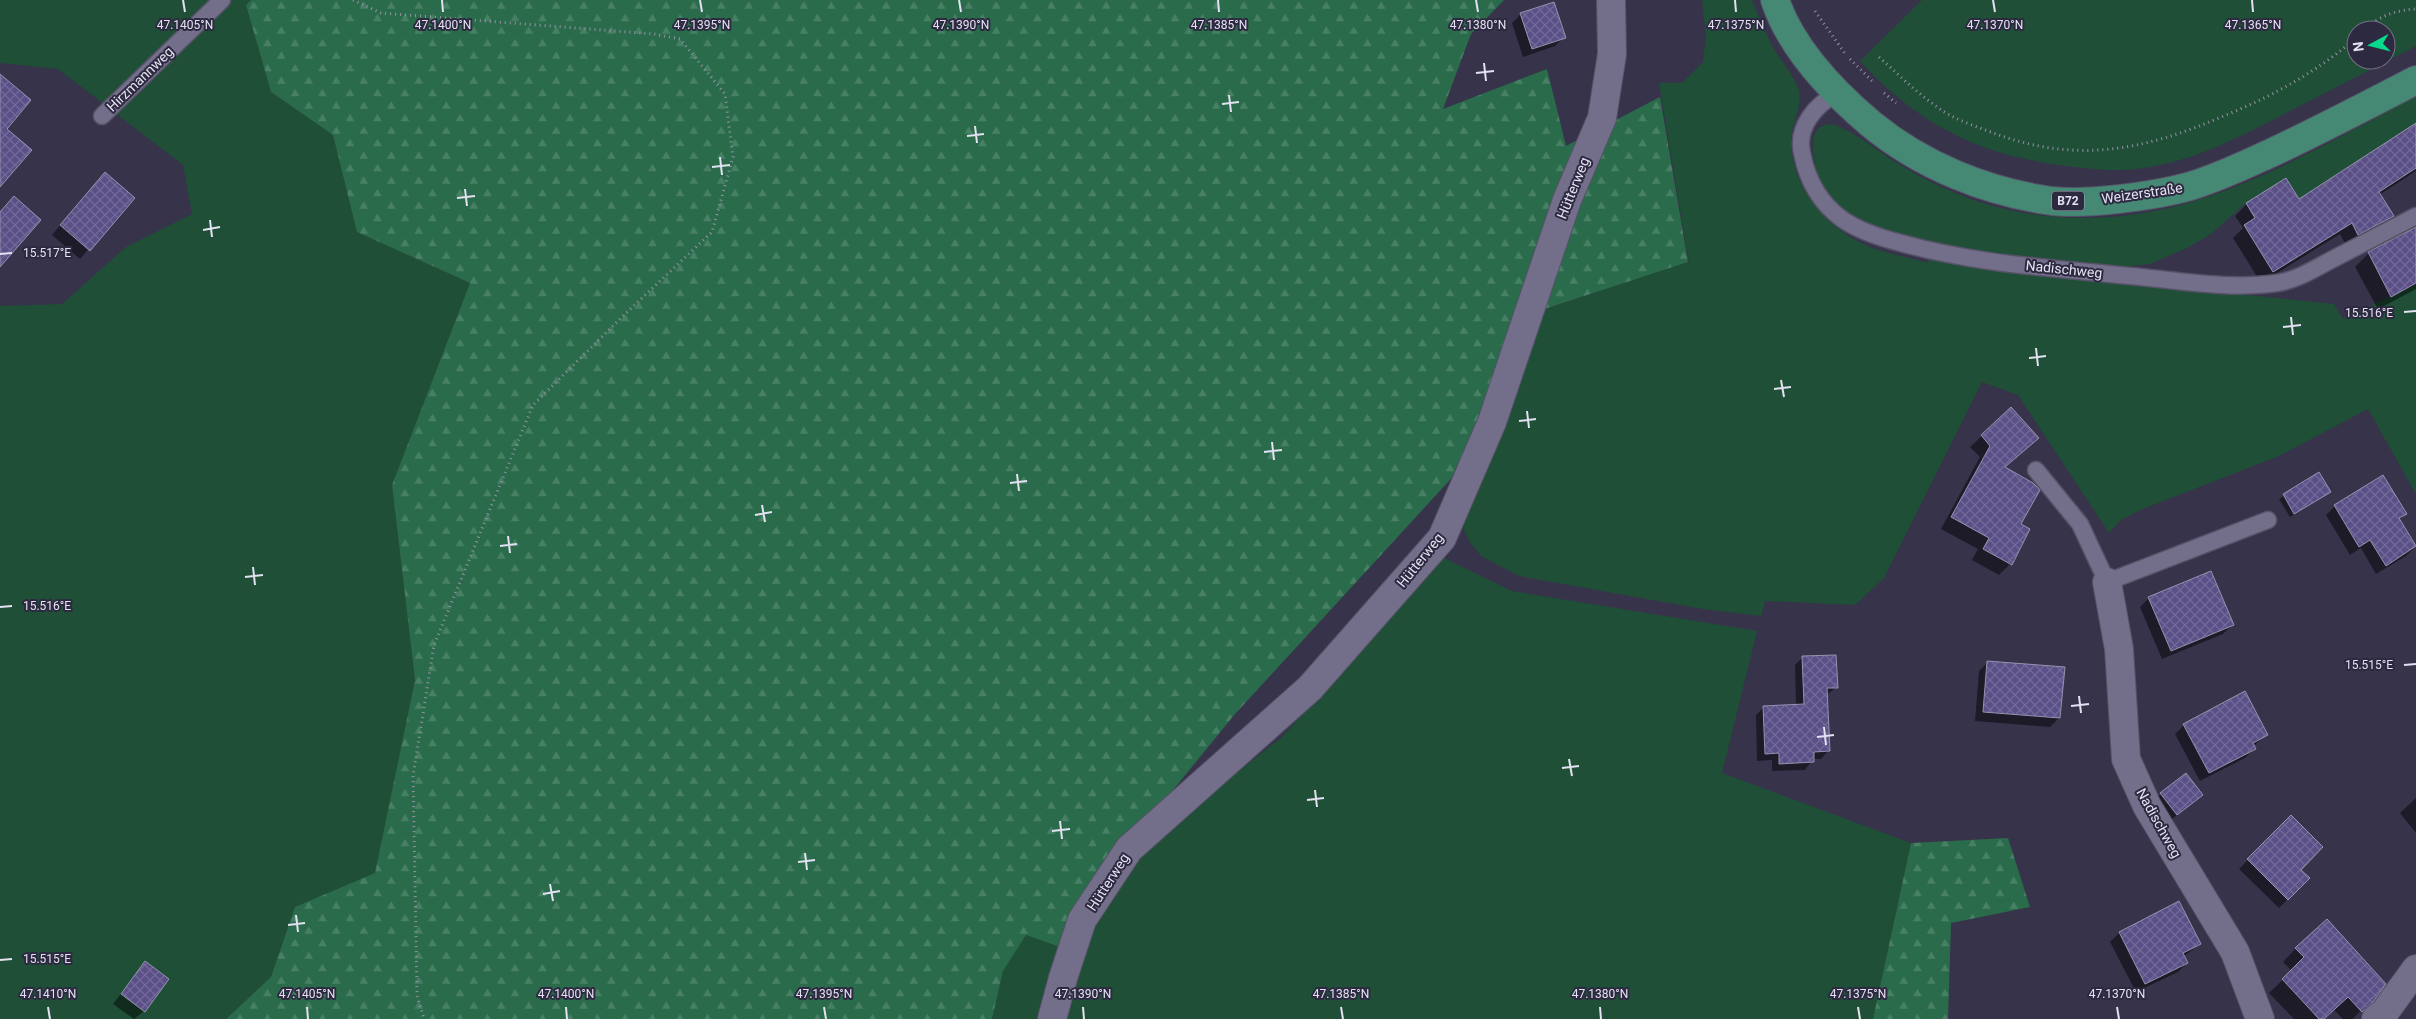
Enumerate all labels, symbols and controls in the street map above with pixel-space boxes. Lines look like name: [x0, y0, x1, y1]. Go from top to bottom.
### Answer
text: 47.1405°N: [157, 18, 213, 32]
text: 47.1400°N: [415, 18, 471, 32]
text: 47.1395°N: [674, 18, 730, 32]
text: 47.1390°N: [933, 18, 989, 32]
text: 47.1385°N: [1191, 18, 1247, 32]
text: 47.1380°N: [1450, 18, 1506, 32]
text: 47.1375°N: [1708, 18, 1764, 32]
text: 47.1370°N: [1967, 18, 2023, 32]
text: 47.1365°N: [2225, 18, 2281, 32]
north arrow: [2346, 20, 2396, 70]
text: N: [2350, 41, 2367, 52]
street label: Hirzmannweg: [103, 43, 177, 115]
street label: Hütterweg: [1553, 155, 1593, 221]
street label: Weizerstraße: [2100, 179, 2184, 207]
road number: B72: [2052, 192, 2084, 210]
text: 15.517°E: [23, 246, 71, 260]
street label: Nadischweg: [2025, 257, 2103, 281]
text: 15.516°E: [2345, 306, 2393, 320]
street label: Hütterweg: [1393, 530, 1447, 590]
text: 15.516°E: [23, 599, 71, 613]
text: 15.515°E: [2345, 658, 2393, 672]
street label: Nadischweg: [2133, 785, 2185, 861]
street label: Hütterweg: [1084, 850, 1132, 914]
text: 15.515°E: [23, 952, 71, 966]
text: 47.1410°N: [20, 987, 76, 1001]
text: 47.1405°N: [279, 987, 335, 1001]
text: 47.1400°N: [538, 987, 594, 1001]
text: 47.1395°N: [796, 987, 852, 1001]
text: 47.1390°N: [1055, 987, 1111, 1001]
text: 47.1385°N: [1313, 987, 1369, 1001]
text: 47.1380°N: [1572, 987, 1628, 1001]
text: 47.1375°N: [1830, 987, 1886, 1001]
text: 47.1370°N: [2089, 987, 2145, 1001]

